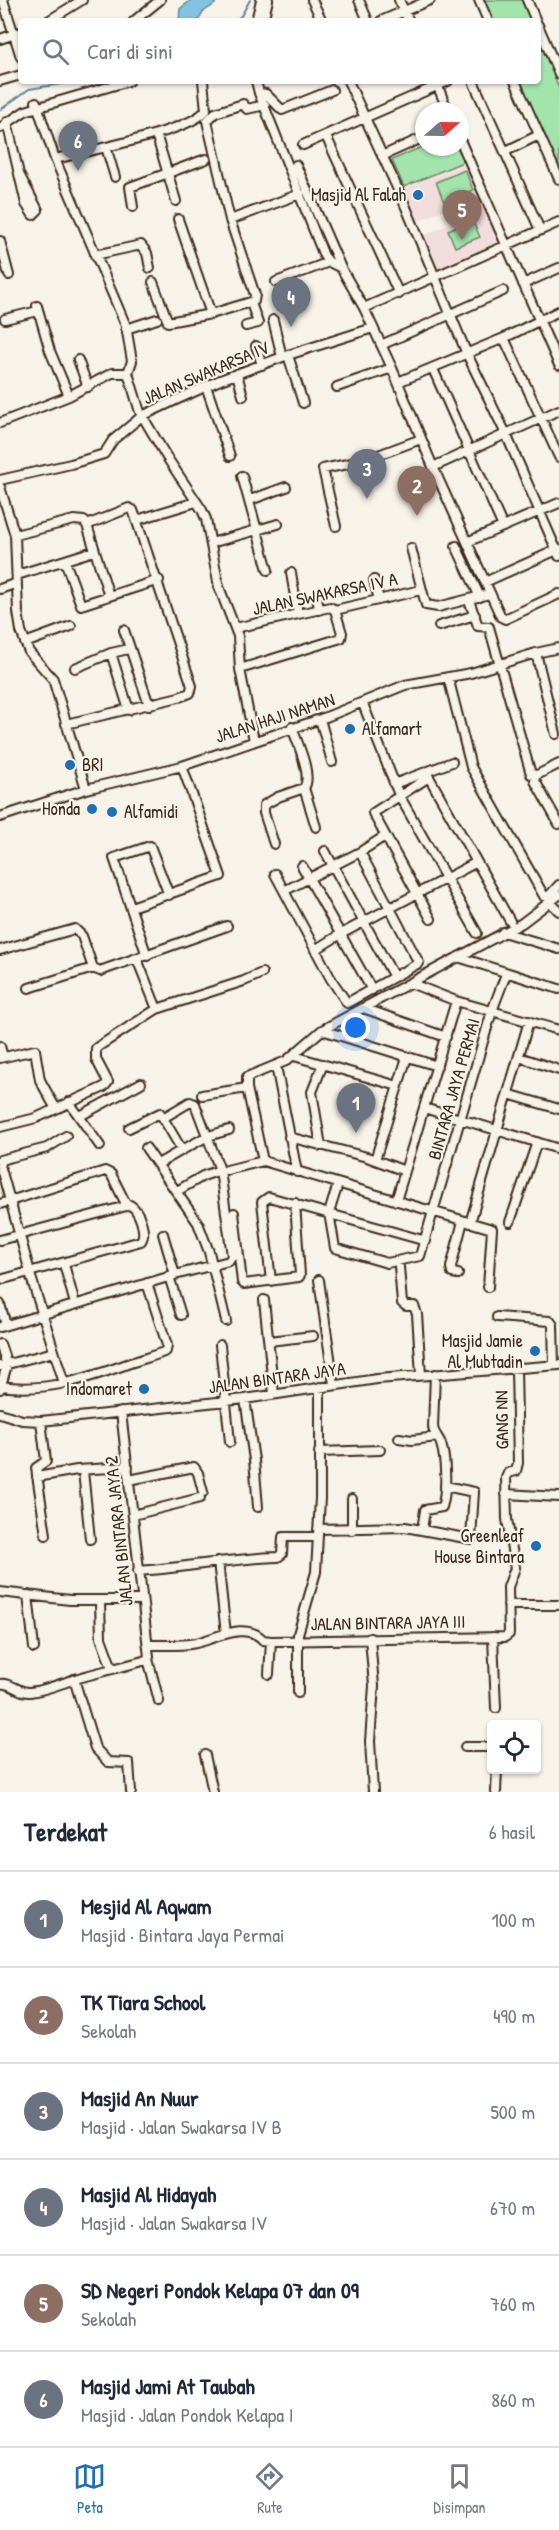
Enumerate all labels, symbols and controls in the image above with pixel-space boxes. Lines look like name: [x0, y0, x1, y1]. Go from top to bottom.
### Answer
search box: [18, 18, 541, 84]
icon: search: [39, 35, 72, 68]
text: Cari di sini: [87, 36, 173, 66]
north arrow: [415, 102, 469, 156]
pin: 6: [58, 122, 98, 171]
place label: Masjid Al Falah: [311, 182, 406, 207]
marker: Masjid Al Falah: [411, 188, 425, 202]
pin: 5: [442, 190, 482, 240]
pin: 4: [272, 278, 310, 327]
street label: JALAN SWAKARSA IV: [139, 334, 273, 410]
pin: 3: [348, 450, 386, 499]
pin: 2: [398, 466, 436, 516]
street label: JALAN SWAKARSA IV A: [250, 566, 400, 621]
street label: JALAN HAJI NAMAN: [212, 686, 338, 749]
place label: Alfamart: [362, 716, 422, 741]
marker: Alfamart: [343, 722, 357, 736]
place label: BRI: [82, 752, 104, 777]
marker: BRI: [63, 758, 77, 772]
place label: Honda: [42, 796, 80, 821]
place label: Alfamidi: [124, 799, 178, 824]
marker: Honda: [85, 802, 99, 816]
marker: Alfamidi: [105, 805, 119, 819]
your location: [341, 1013, 370, 1042]
street label: BINTARA JAYA PERMAI: [421, 1015, 486, 1163]
pin: 1: [336, 1084, 376, 1133]
place label: Masjid Jamie Al Mubtadin: [442, 1328, 523, 1374]
marker: Masjid Jamie Al Mubtadin: [528, 1344, 542, 1358]
street label: JALAN BINTARA JAYA: [207, 1355, 347, 1399]
place label: Indomaret: [66, 1376, 133, 1401]
marker: Indomaret: [137, 1382, 151, 1396]
street label: GANG NN: [488, 1390, 515, 1450]
street label: JALAN BINTARA JAYA 2: [98, 1454, 139, 1607]
place label: Greenleaf House Bintara: [434, 1523, 525, 1569]
marker: Greenleaf House Bintara: [529, 1539, 543, 1553]
street label: JALAN BINTARA JAYA III: [310, 1609, 466, 1636]
map controls: [487, 1720, 541, 1774]
button: locate: [487, 1720, 541, 1774]
text: Terdekat: [24, 1814, 107, 1849]
text: 6 hasil: [489, 1818, 535, 1845]
text: Mesjid Al Aqwam: [81, 1891, 211, 1921]
text: 1: [40, 1906, 47, 1933]
text: 100 m: [492, 1906, 535, 1933]
text: Masjid · Bintara Jaya Permai: [81, 1921, 284, 1948]
text: TK Tiara School: [81, 1987, 205, 2017]
text: 2: [39, 2002, 48, 2029]
text: 490 m: [493, 2002, 535, 2029]
text: Sekolah: [81, 2017, 136, 2044]
text: Masjid An Nuur: [81, 2083, 198, 2113]
text: 3: [39, 2098, 48, 2125]
text: 500 m: [490, 2098, 535, 2125]
text: Masjid · Jalan Swakarsa IV B: [81, 2113, 282, 2140]
text: Masjid Al Hidayah: [81, 2179, 216, 2209]
text: 4: [40, 2194, 47, 2221]
text: 670 m: [490, 2194, 535, 2221]
text: Masjid · Jalan Swakarsa IV: [81, 2209, 267, 2236]
text: SD Negeri Pondok Kelapa 07 dan 09: [81, 2275, 359, 2305]
text: 5: [39, 2290, 48, 2317]
text: 760 m: [490, 2290, 535, 2317]
text: Sekolah: [81, 2305, 136, 2332]
text: Masjid Jami At Taubah: [81, 2371, 255, 2401]
text: 6: [40, 2386, 47, 2413]
text: 860 m: [491, 2386, 535, 2413]
text: Masjid · Jalan Pondok Kelapa I: [81, 2401, 293, 2428]
tab: Peta: [73, 2460, 106, 2518]
tab: Rute: [253, 2460, 286, 2518]
tab: Disimpan: [433, 2460, 486, 2518]

